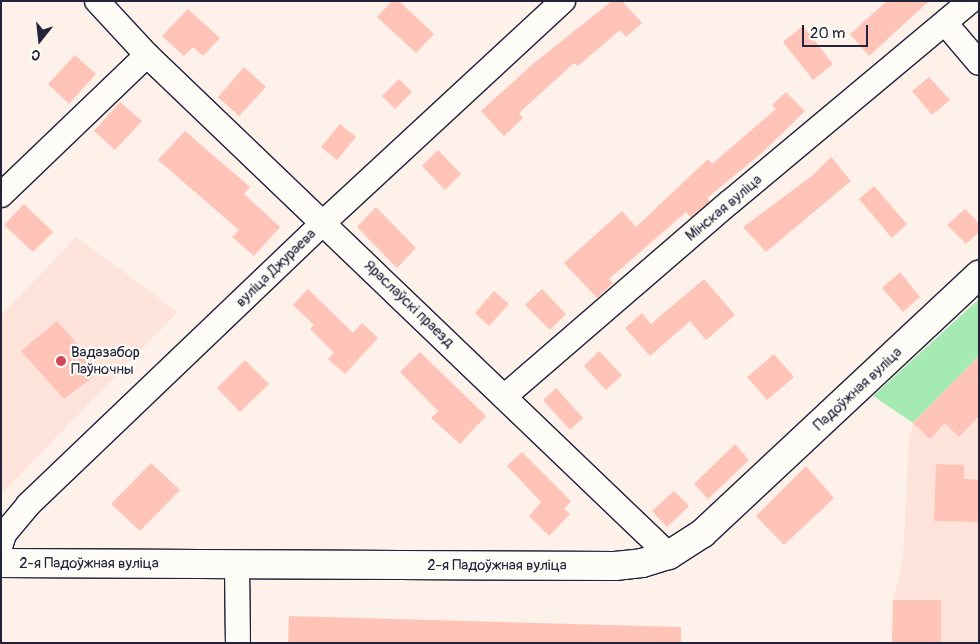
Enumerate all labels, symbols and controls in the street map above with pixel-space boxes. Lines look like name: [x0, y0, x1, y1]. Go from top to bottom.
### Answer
north arrow: [15, 15, 65, 65]
scale bar: [805, 15, 871, 47]
text: 20 m: [810, 24, 845, 43]
text: С: [29, 46, 42, 64]
street label: Мінская вуліца: [682, 171, 766, 245]
street label: вуліца Джураева: [232, 225, 320, 311]
street label: Яраслаўскі праезд: [360, 256, 458, 352]
place label: Вадазабор Паўночны: [71, 343, 140, 378]
street label: Падоўжная вуліца: [810, 343, 906, 435]
marker: Вадазабор Паўночны: [55, 355, 67, 367]
street label: 2-я Падоўжная вуліца: [19, 555, 159, 573]
street label: 2-я Падоўжная вуліца: [427, 557, 567, 575]

